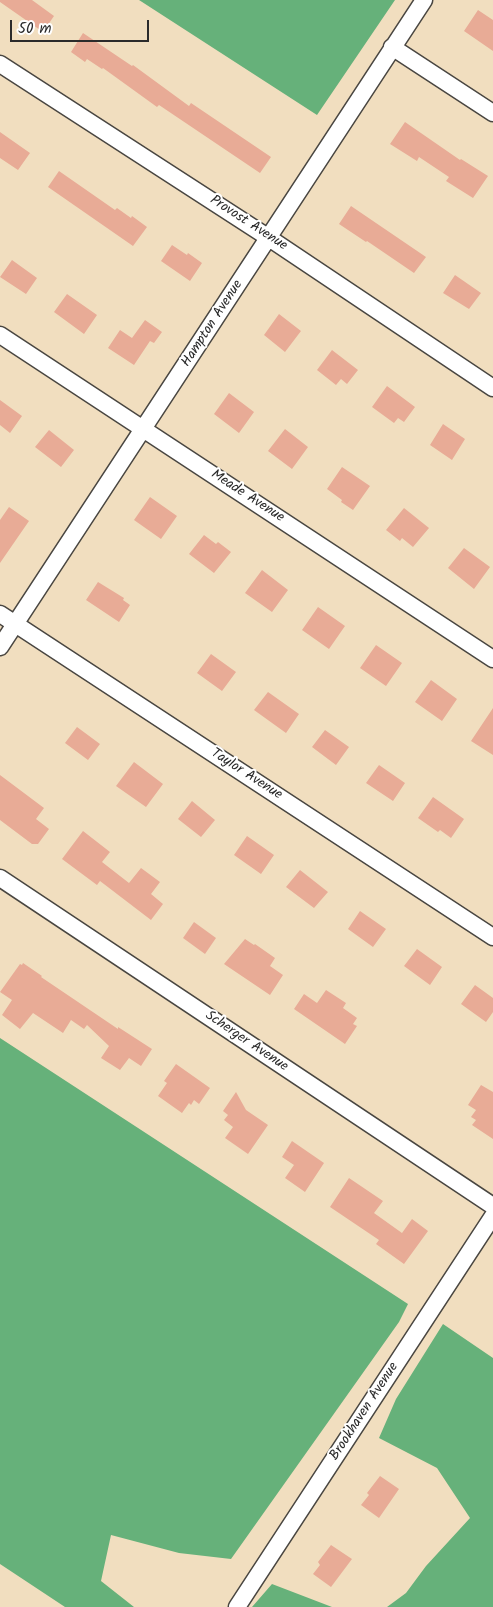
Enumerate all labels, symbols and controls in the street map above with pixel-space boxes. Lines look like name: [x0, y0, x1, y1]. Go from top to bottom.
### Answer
scale bar: [12, 10, 151, 42]
text: 50 m: [18, 17, 52, 41]
street label: Provost Avenue: [206, 193, 290, 255]
street label: Hampton Avenue: [179, 278, 247, 370]
street label: Meade Avenue: [207, 467, 287, 527]
street label: Taylor Avenue: [207, 746, 285, 804]
street label: Scherger Avenue: [201, 1008, 291, 1076]
street label: Brookhaven Avenue: [327, 1360, 403, 1464]

